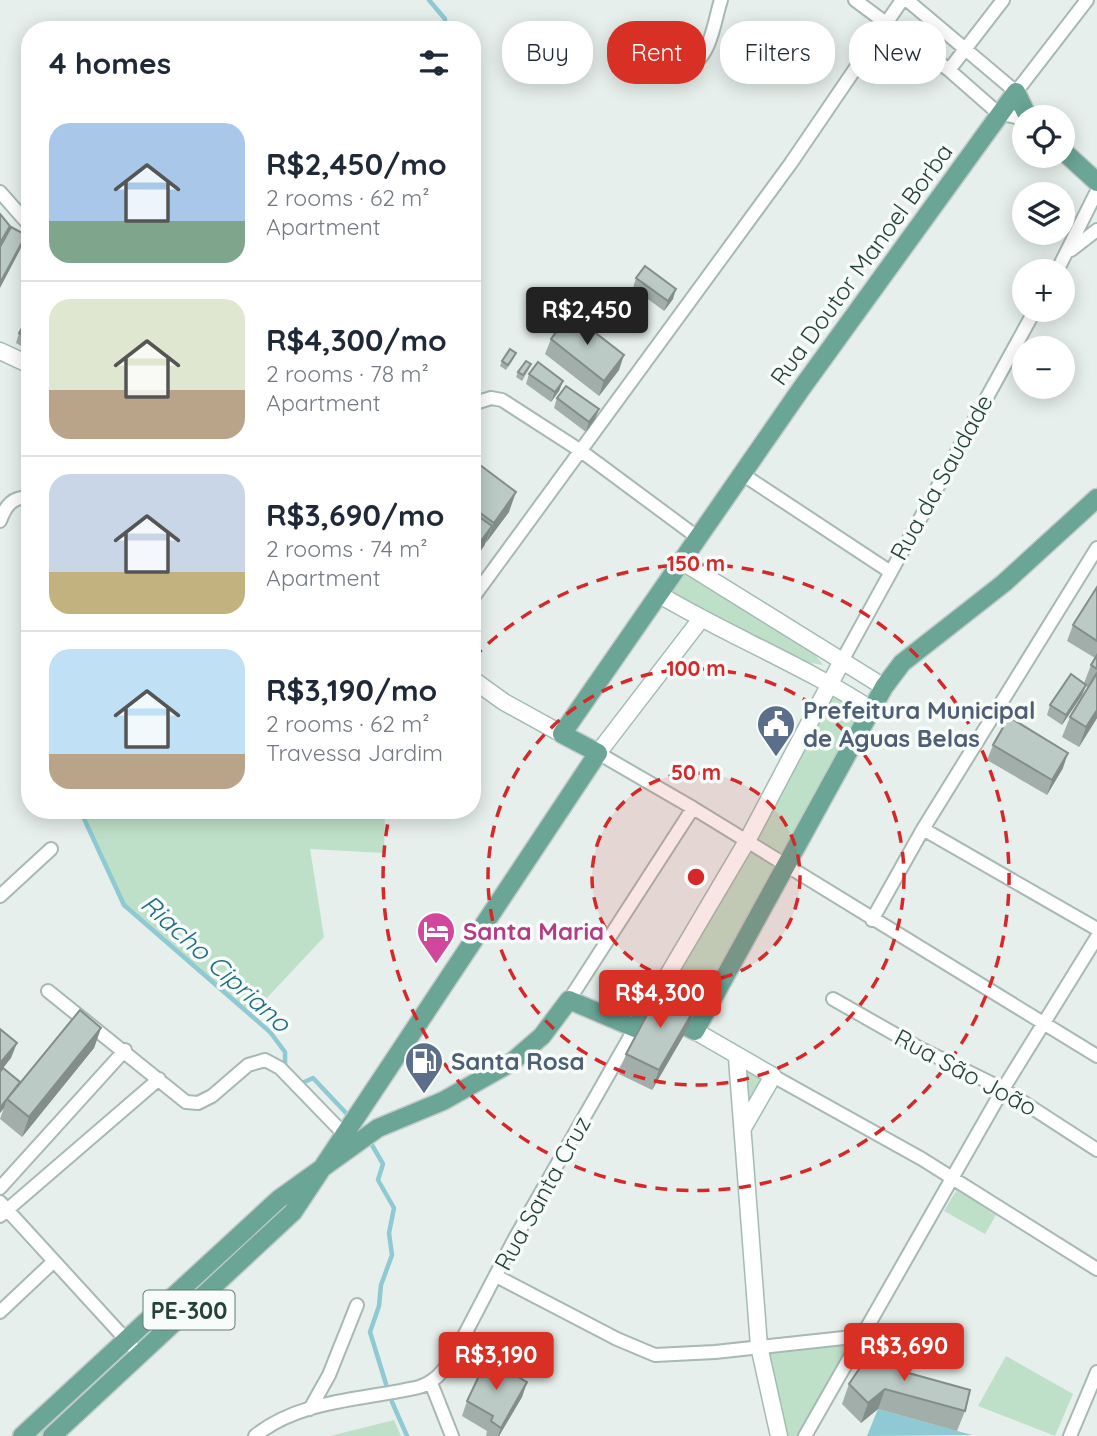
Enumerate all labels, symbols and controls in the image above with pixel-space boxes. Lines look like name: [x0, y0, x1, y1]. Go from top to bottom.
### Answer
chip: Buy: [502, 21, 593, 84]
chip: Rent: [607, 21, 706, 84]
chip: Filters: [720, 21, 835, 84]
chip: New: [849, 21, 946, 84]
text: 4 homes: [49, 44, 171, 82]
icon: filters: [415, 44, 453, 82]
map controls: [1012, 105, 1075, 399]
button: locate: [1012, 105, 1075, 168]
street label: Rua Doutor Manoel Borba: [763, 137, 959, 391]
text: R$2,450/mo: [266, 145, 447, 183]
icon: home: [105, 151, 189, 235]
button: layers: [1012, 182, 1075, 245]
text: 2 rooms · 62 m²: [266, 183, 430, 212]
text: Apartment: [266, 212, 380, 241]
button: +: [1012, 259, 1075, 322]
pin: R$2,450: [522, 288, 652, 347]
text: R$2,450: [542, 295, 632, 324]
text: R$4,300/mo: [266, 321, 447, 359]
icon: home: [105, 327, 189, 411]
button: −: [1012, 336, 1075, 399]
text: 2 rooms · 78 m²: [266, 359, 429, 388]
text: Apartment: [266, 388, 380, 417]
street label: Rua da Saudade: [883, 389, 999, 565]
text: R$3,690/mo: [266, 496, 444, 534]
icon: home: [105, 502, 189, 586]
text: 2 rooms · 74 m²: [266, 534, 428, 563]
text: 150 m: [667, 550, 725, 576]
text: Apartment: [266, 563, 380, 592]
text: 100 m: [666, 655, 726, 681]
text: R$3,190/mo: [266, 671, 437, 709]
icon: home: [105, 677, 189, 761]
place label: Prefeitura Municipal de Aguas Belas: [803, 695, 1035, 753]
public building icon: Prefeitura Municipal de Aguas Belas: [755, 703, 797, 758]
text: 2 rooms · 62 m²: [266, 709, 430, 738]
text: Travessa Jardim: [266, 738, 443, 767]
text: 50 m: [671, 759, 721, 785]
centre of rings: [684, 865, 708, 889]
water label: Riacho Cipriano: [134, 887, 299, 1040]
hotel icon: Santa Maria: [415, 910, 457, 965]
place label: Santa Maria: [463, 916, 604, 946]
pin: R$4,300: [595, 970, 725, 1030]
text: R$4,300: [615, 978, 705, 1007]
street label: Rua São João: [890, 1022, 1042, 1122]
fuel station icon: Santa Rosa: [403, 1040, 445, 1095]
place label: Santa Rosa: [451, 1046, 585, 1076]
street label: Rua Santa Cruz: [487, 1111, 597, 1275]
road number: PE-300: [144, 1290, 234, 1330]
pin: R$3,690: [839, 1324, 969, 1383]
text: R$3,690: [860, 1331, 948, 1360]
pin: R$3,190: [431, 1332, 561, 1392]
text: R$3,190: [455, 1340, 537, 1369]

